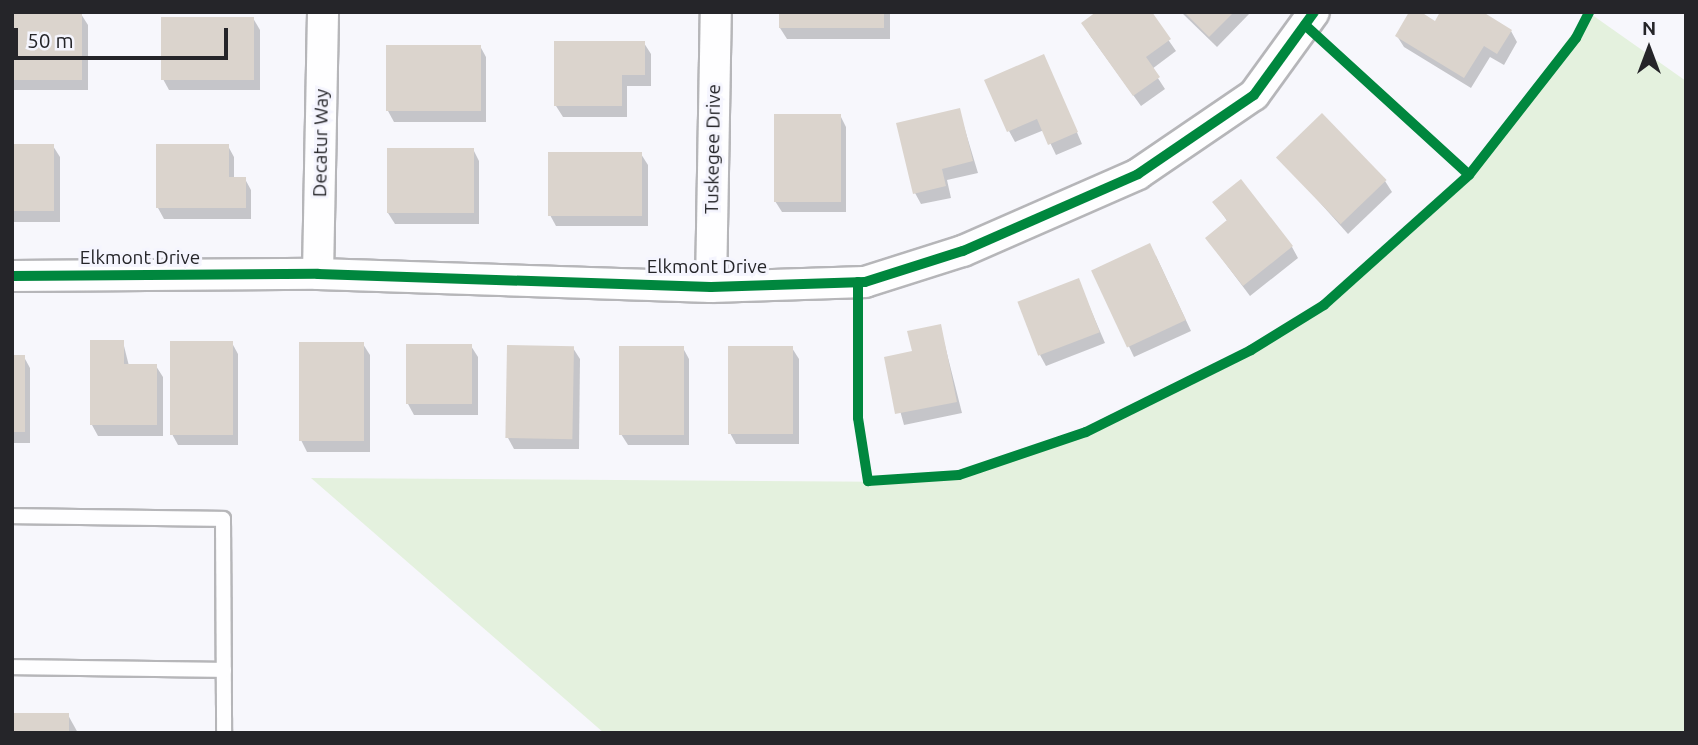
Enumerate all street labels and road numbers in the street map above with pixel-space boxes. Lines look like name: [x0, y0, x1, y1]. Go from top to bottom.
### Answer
street label: Tuskegee Drive: [700, 84, 726, 214]
street label: Decatur Way: [309, 89, 333, 197]
street label: Elkmont Drive: [80, 247, 200, 269]
street label: Elkmont Drive: [647, 256, 767, 278]

